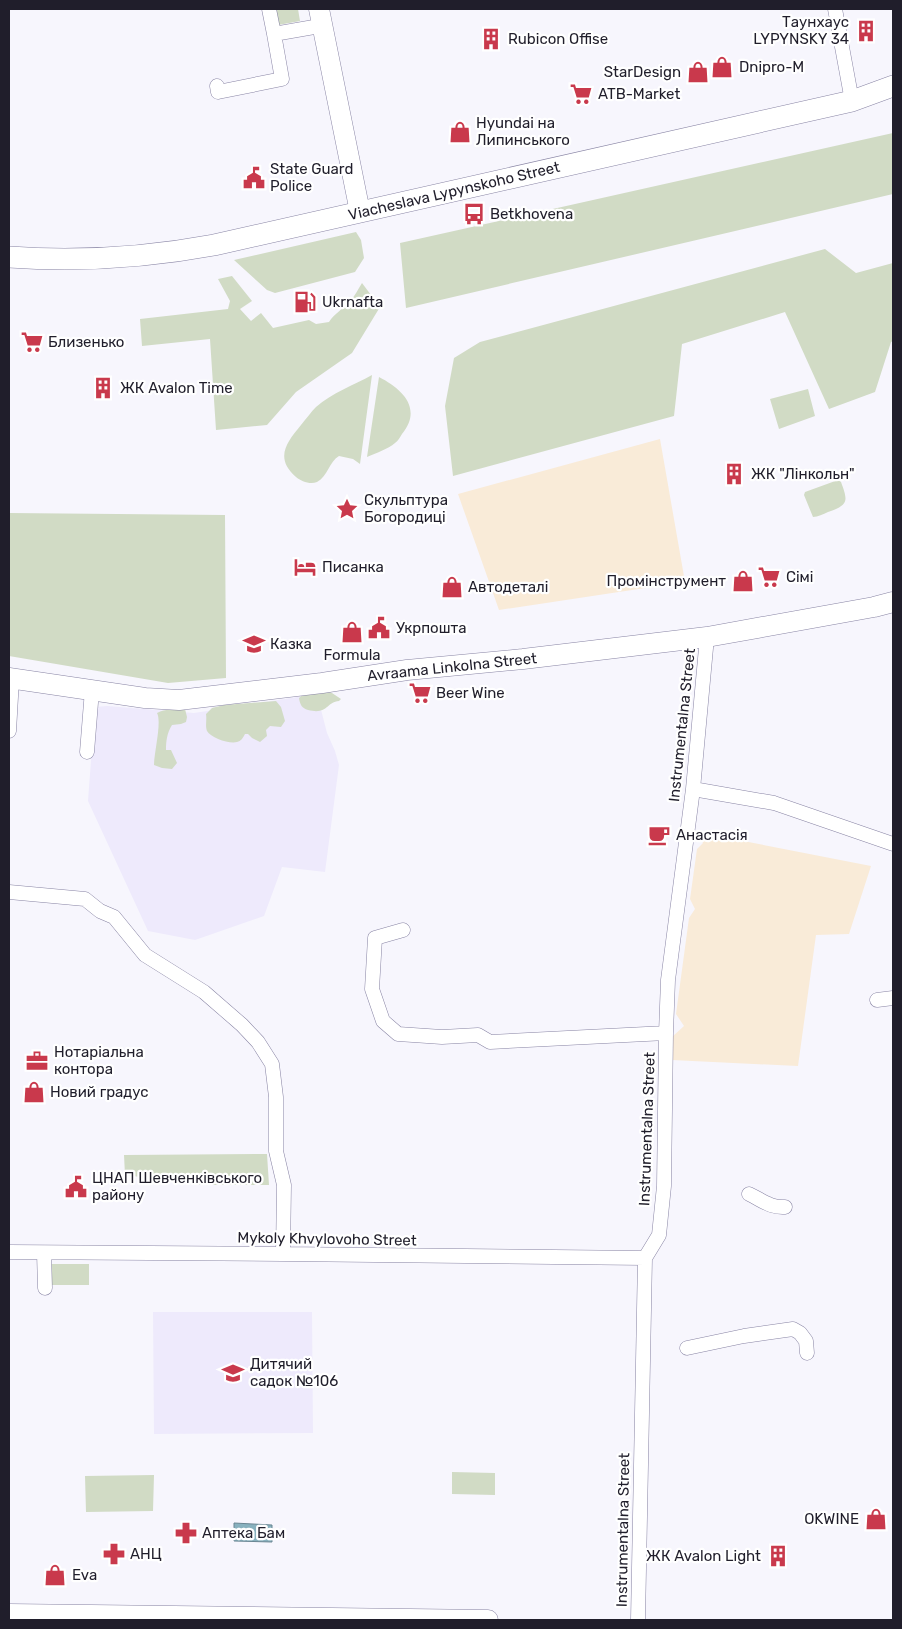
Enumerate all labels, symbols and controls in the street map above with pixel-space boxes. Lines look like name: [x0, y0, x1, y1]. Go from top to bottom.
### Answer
place label: Таунхаус LYPYNSKY 34: [753, 13, 849, 48]
building icon: Таунхаус LYPYNSKY 34: [853, 18, 879, 44]
building icon: Rubicon Offise: [478, 26, 504, 52]
place label: Rubicon Offise: [508, 30, 608, 48]
shop icon: Dnipro-M: [709, 54, 735, 80]
place label: Dnipro-M: [739, 58, 804, 76]
shop icon: StarDesign: [685, 59, 711, 85]
place label: StarDesign: [604, 63, 681, 81]
supermarket icon: ATB-Market: [568, 81, 594, 107]
place label: ATB-Market: [598, 85, 680, 103]
place label: Hyundai на Липинського: [476, 114, 570, 149]
shop icon: Hyundai на Липинського: [447, 119, 473, 145]
street label: Viacheslava Lypynskoho Street: [346, 158, 562, 224]
place label: State Guard Police: [270, 160, 353, 195]
public building icon: State Guard Police: [241, 165, 267, 191]
bus stop icon: Betkhovena: [461, 201, 487, 227]
place label: Betkhovena: [490, 205, 573, 223]
fuel station icon: Ukrnafta: [292, 289, 318, 315]
place label: Ukrnafta: [322, 293, 383, 311]
supermarket icon: Близенько: [19, 329, 45, 355]
place label: Близенько: [48, 333, 124, 351]
building icon: ЖК Avalon Time: [90, 375, 116, 401]
place label: ЖК Avalon Time: [120, 379, 233, 397]
building icon: ЖК "Лінкольн": [721, 461, 747, 487]
place label: ЖК "Лінкольн": [751, 465, 855, 483]
place label: Скульптура Богородиці: [364, 491, 448, 526]
place icon: Скульптура Богородиці: [334, 496, 360, 522]
hotel icon: Писанка: [292, 554, 318, 580]
place label: Писанка: [322, 558, 384, 576]
supermarket icon: Сімі: [756, 564, 782, 590]
shop icon: Промінструмент: [730, 568, 756, 594]
place label: Сімі: [786, 568, 813, 586]
place label: Промінструмент: [606, 572, 726, 590]
shop icon: Автодеталі: [439, 574, 465, 600]
place label: Автодеталі: [468, 578, 548, 596]
public building icon: Укрпошта: [366, 615, 392, 641]
shop icon: Formula: [339, 619, 365, 645]
place label: Укрпошта: [396, 619, 466, 637]
school or university icon: Казка: [241, 631, 267, 657]
place label: Казка: [270, 635, 312, 653]
place label: Formula: [323, 646, 381, 664]
street label: Instrumentalna Street: [665, 647, 699, 803]
street label: Avraama Linkolna Street: [366, 649, 538, 685]
supermarket icon: Beer Wine: [407, 680, 433, 706]
place label: Beer Wine: [436, 684, 505, 702]
cafe icon: Анастасія: [646, 822, 672, 848]
place label: Анастасія: [676, 826, 748, 844]
place label: Нотаріальна контора: [54, 1043, 144, 1078]
office icon: Нотаріальна контора: [24, 1048, 50, 1074]
street label: Instrumentalna Street: [635, 1051, 659, 1206]
shop icon: Новий градус: [21, 1079, 47, 1105]
place label: Новий градус: [50, 1083, 149, 1101]
place label: ЦНАП Шевченківського району: [92, 1169, 262, 1204]
public building icon: ЦНАП Шевченківського району: [63, 1174, 89, 1200]
street label: Mykoly Khvylovoho Street: [237, 1228, 417, 1250]
place label: Дитячий садок №106: [250, 1355, 338, 1390]
school or university icon: Дитячий садок №106: [220, 1360, 246, 1386]
street label: Instrumentalna Street: [613, 1453, 633, 1607]
shop icon: OKWINE: [863, 1506, 889, 1532]
place label: OKWINE: [804, 1510, 859, 1528]
pharmacy icon: Аптека Бам: [173, 1520, 199, 1546]
place label: Аптека Бам: [202, 1524, 285, 1542]
pharmacy icon: АНЦ: [101, 1541, 127, 1567]
building icon: ЖК Avalon Light: [765, 1543, 791, 1569]
place label: АНЦ: [130, 1545, 162, 1563]
place label: ЖК Avalon Light: [646, 1547, 761, 1565]
shop icon: Eva: [42, 1562, 68, 1588]
place label: Eva: [72, 1566, 97, 1584]

